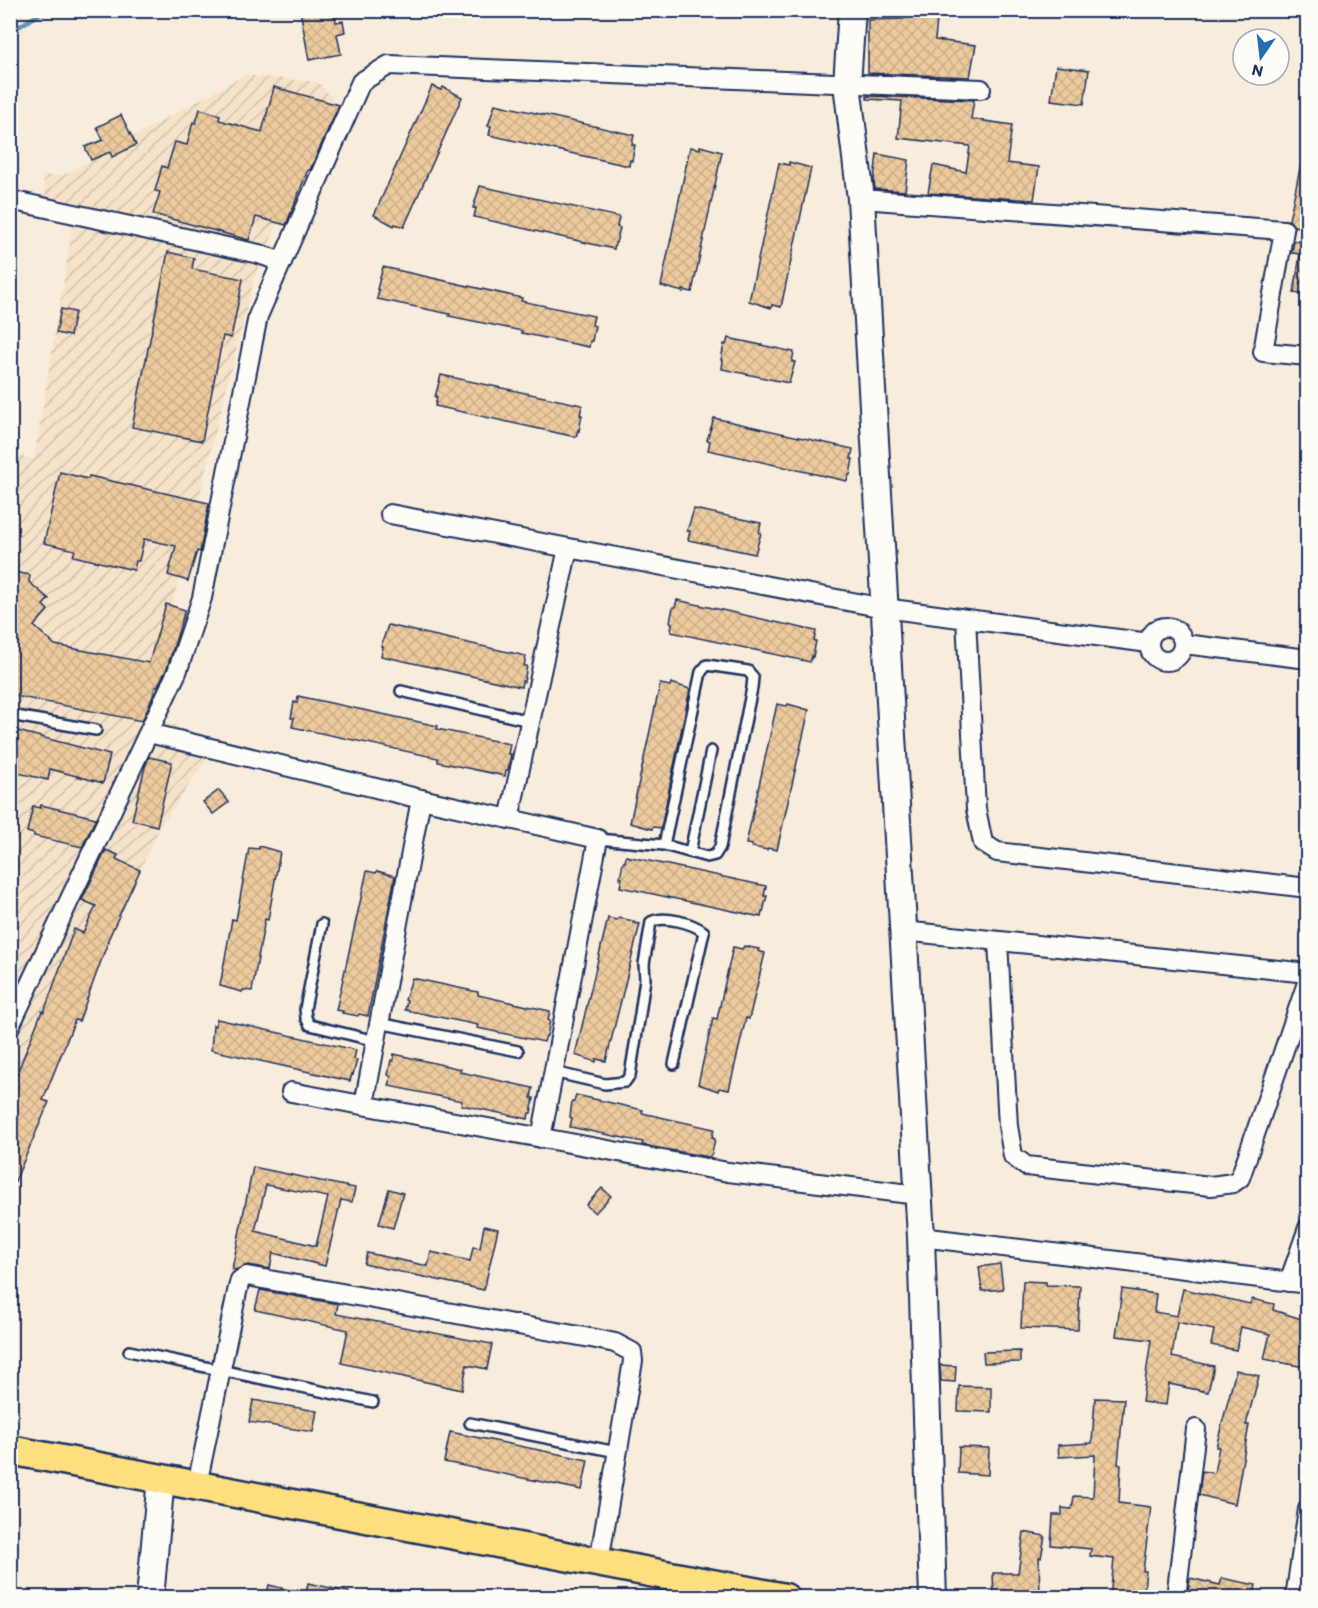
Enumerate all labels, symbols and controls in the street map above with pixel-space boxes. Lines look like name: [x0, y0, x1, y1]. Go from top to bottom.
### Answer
north arrow: [1231, 27, 1291, 87]
text: N: [1250, 61, 1265, 82]

